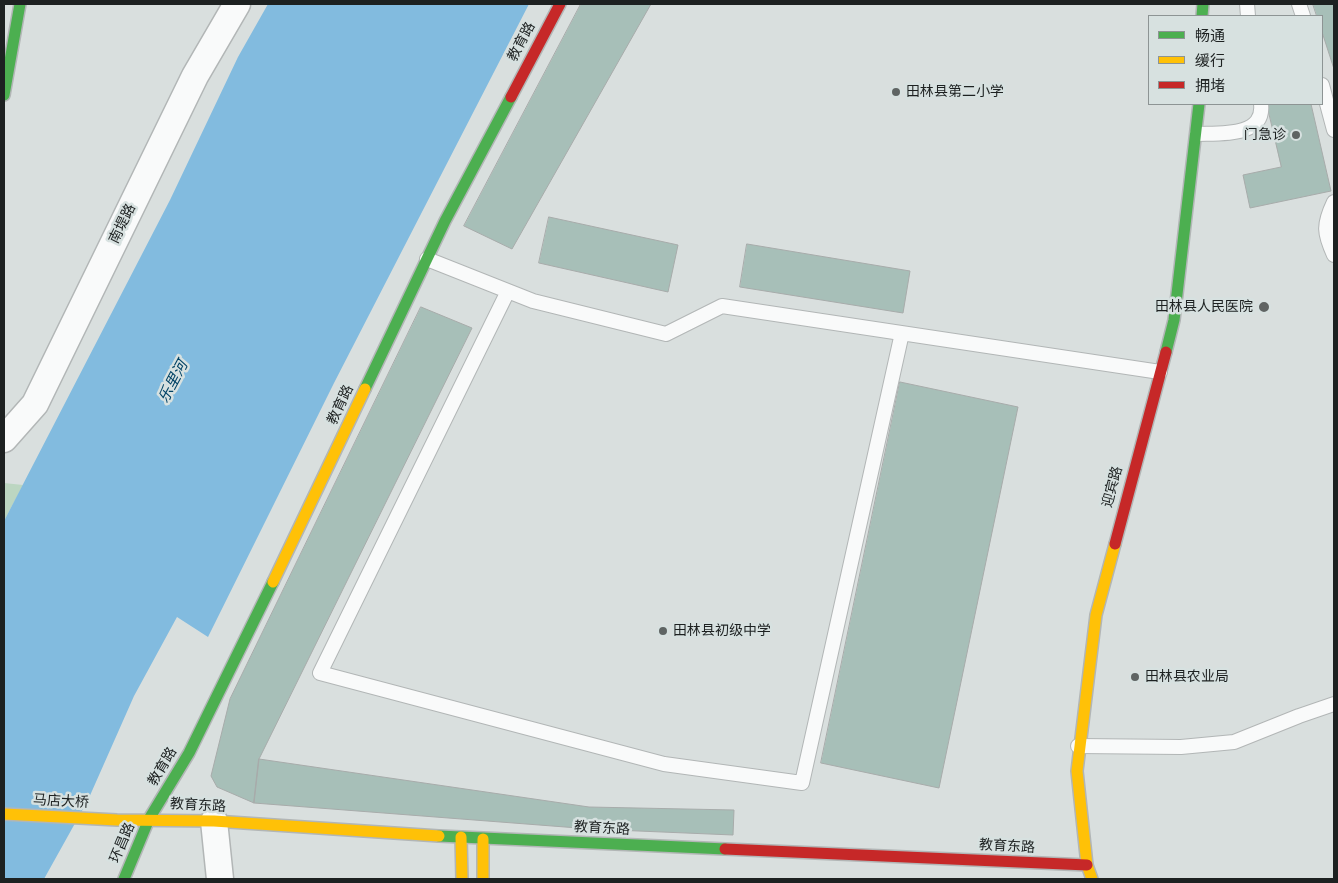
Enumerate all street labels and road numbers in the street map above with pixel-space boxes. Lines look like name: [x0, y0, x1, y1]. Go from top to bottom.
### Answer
street label: 教育路: [505, 20, 539, 64]
street label: 南堤路: [106, 201, 140, 247]
street label: 教育路: [325, 382, 357, 428]
street label: 迎宾路: [1099, 465, 1127, 509]
street label: 教育路: [145, 745, 181, 789]
street label: 马店大桥: [33, 792, 89, 812]
street label: 教育东路: [170, 796, 226, 816]
street label: 教育东路: [574, 819, 630, 839]
street label: 环昌路: [107, 820, 139, 866]
street label: 教育东路: [979, 837, 1035, 857]

